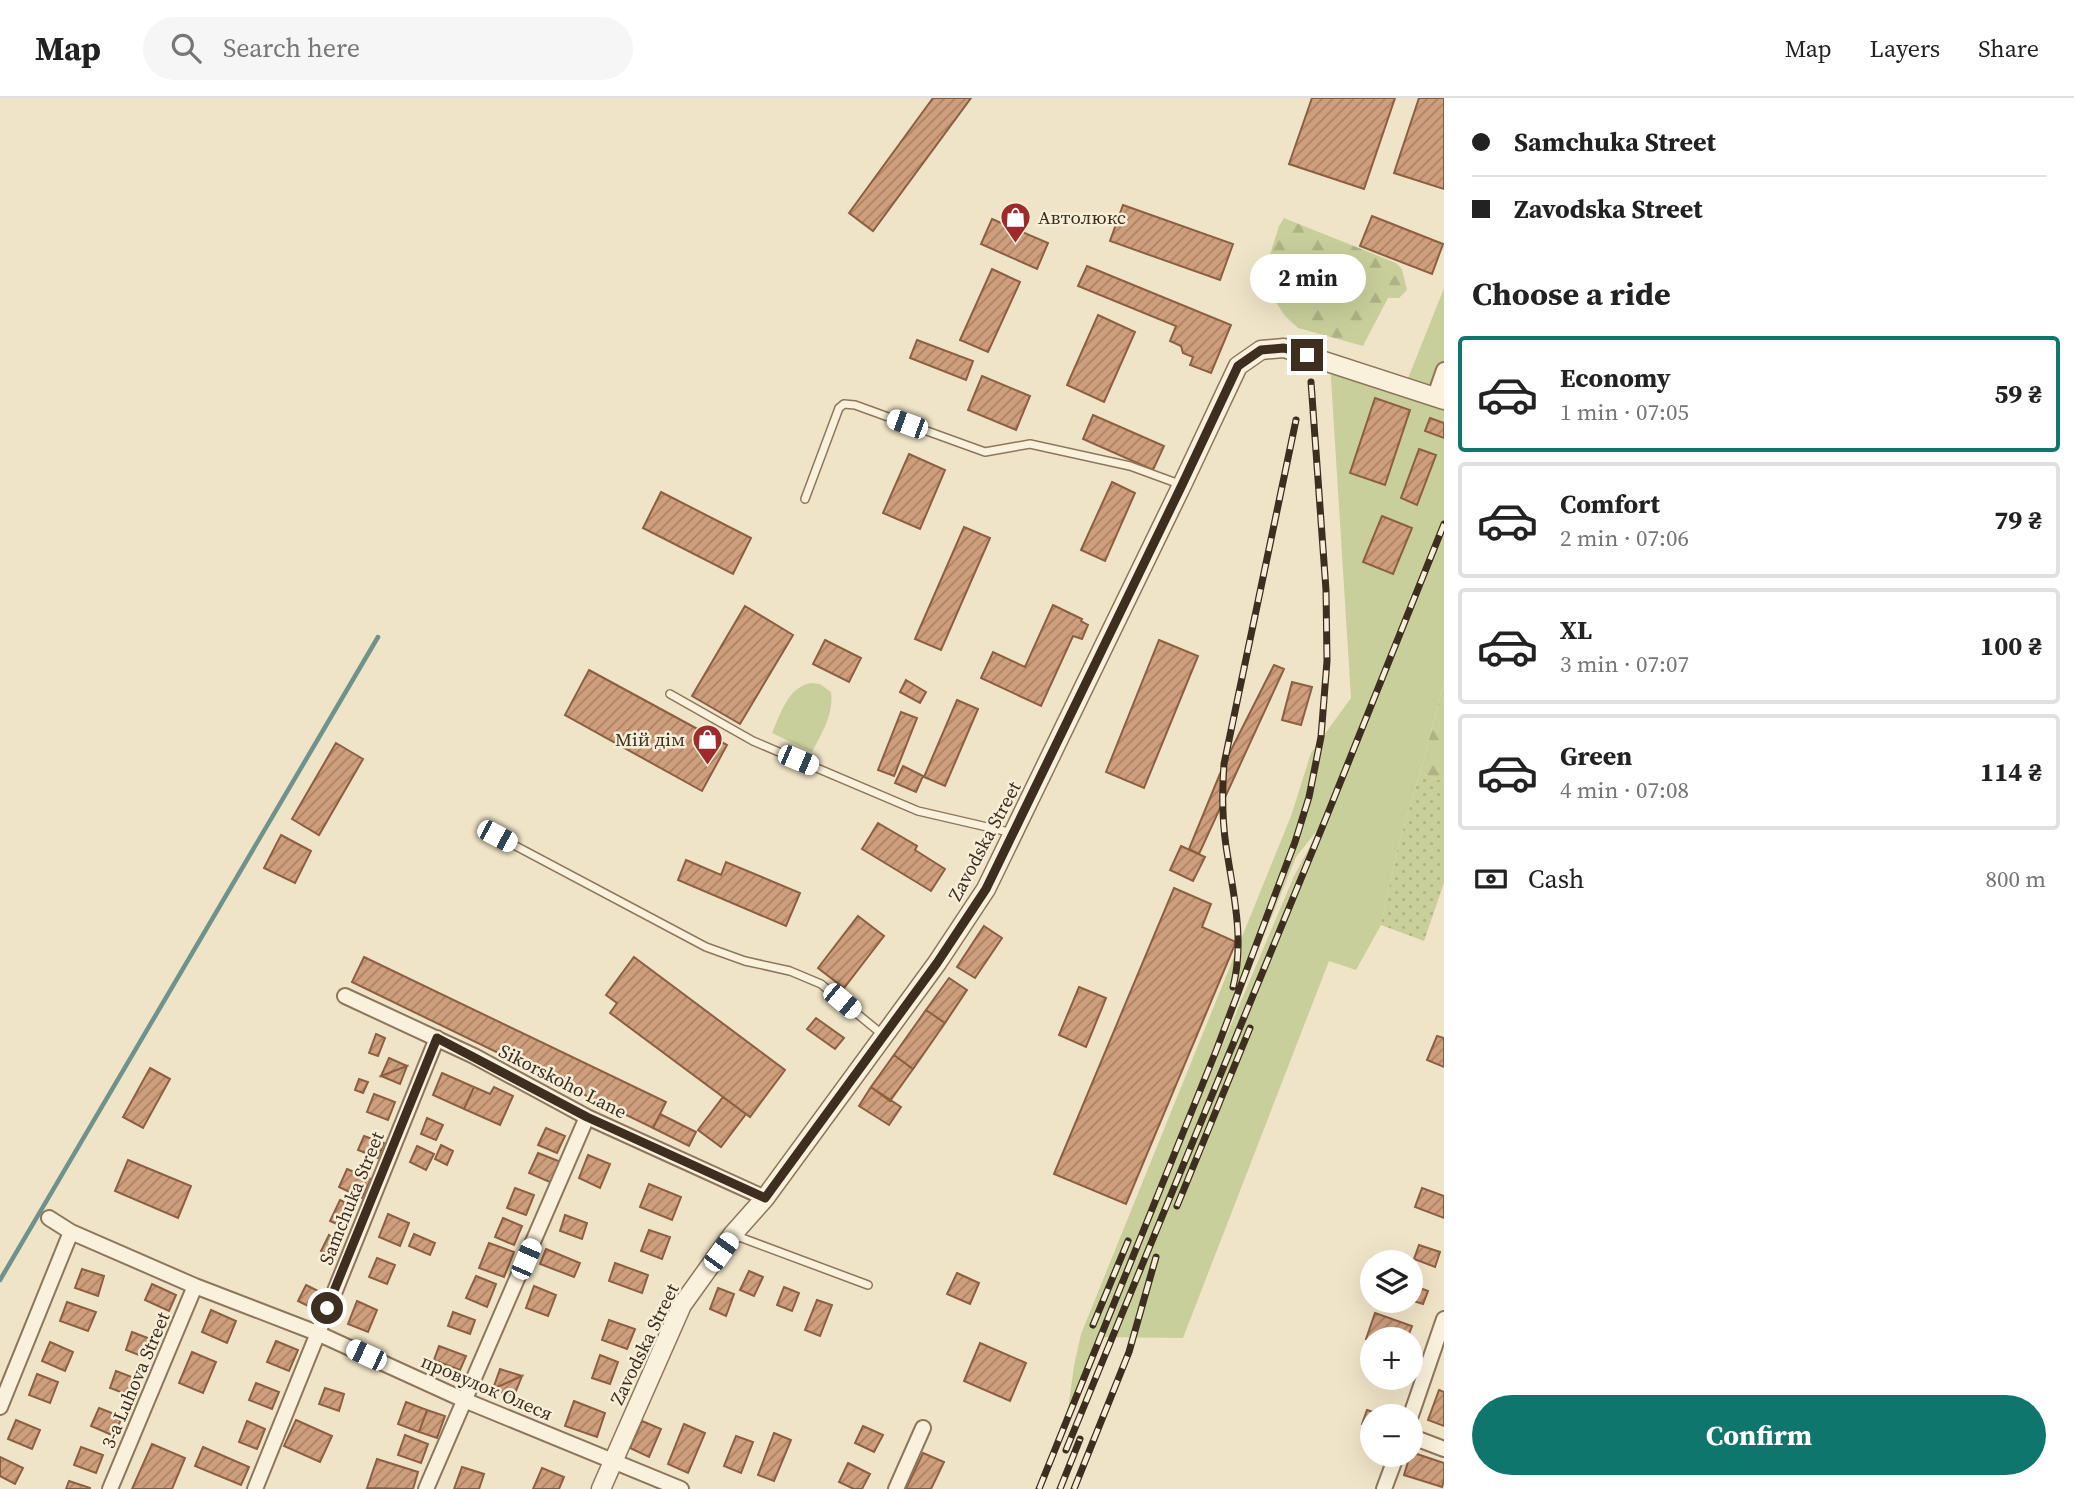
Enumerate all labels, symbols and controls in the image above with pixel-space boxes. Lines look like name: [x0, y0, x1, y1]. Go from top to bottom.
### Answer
search box: [143, 17, 633, 80]
text: Map: [35, 26, 101, 71]
icon: search: [167, 29, 205, 67]
text: Search here: [223, 30, 360, 66]
text: Map: [1785, 32, 1832, 65]
text: Layers: [1870, 32, 1940, 65]
text: Share: [1978, 32, 2039, 65]
text: Samchuka Street: [1514, 124, 1716, 160]
text: Zavodska Street: [1514, 191, 1703, 227]
shop icon: Автолюкс: [998, 200, 1032, 244]
place label: Автолюкс: [1038, 204, 1126, 230]
callout: 2 min: [1249, 254, 1365, 302]
text: 2 min: [1278, 262, 1338, 294]
text: Choose a ride: [1472, 272, 1671, 316]
route end: [1291, 339, 1323, 371]
text: Economy: [1560, 360, 1671, 396]
icon: car: [1476, 363, 1539, 426]
text: 59 ₴: [1994, 376, 2042, 412]
text: 1 min · 07:05: [1560, 396, 1689, 428]
car: [884, 407, 931, 441]
text: Comfort: [1560, 486, 1660, 522]
icon: car: [1476, 489, 1539, 552]
text: 79 ₴: [1994, 502, 2042, 538]
text: 2 min · 07:06: [1560, 522, 1689, 554]
text: XL: [1560, 612, 1592, 648]
icon: car: [1476, 615, 1539, 678]
text: 100 ₴: [1980, 628, 2042, 664]
text: 3 min · 07:07: [1560, 648, 1689, 680]
shop icon: Мій дім: [691, 722, 725, 766]
place label: Мій дім: [615, 726, 685, 752]
text: Green: [1560, 738, 1632, 774]
icon: car: [1476, 741, 1539, 804]
car: [775, 742, 822, 778]
text: 114 ₴: [1980, 754, 2042, 790]
text: 4 min · 07:08: [1560, 774, 1689, 806]
street label: Zavodska Street: [942, 776, 1027, 905]
car: [474, 817, 521, 855]
icon: cash: [1472, 860, 1510, 898]
text: Cash: [1528, 861, 1584, 897]
text: 800 m: [1985, 863, 2046, 895]
car: [820, 979, 865, 1023]
street label: Sikorskoho Lane: [495, 1038, 631, 1124]
street label: Samchuka Street: [312, 1127, 390, 1268]
car: [701, 1229, 742, 1275]
car: [509, 1236, 544, 1282]
map controls: [1360, 1250, 1423, 1467]
button: layers: [1360, 1250, 1423, 1313]
street label: Zavodska Street: [603, 1278, 685, 1409]
route start: [311, 1292, 343, 1324]
street label: 3-a Luhova Street: [95, 1307, 176, 1452]
button: +: [1360, 1327, 1423, 1390]
car: [343, 1337, 390, 1373]
street label: провулок Олеся: [417, 1348, 557, 1426]
button: Confirm: [1472, 1395, 2046, 1475]
button: −: [1360, 1404, 1423, 1467]

